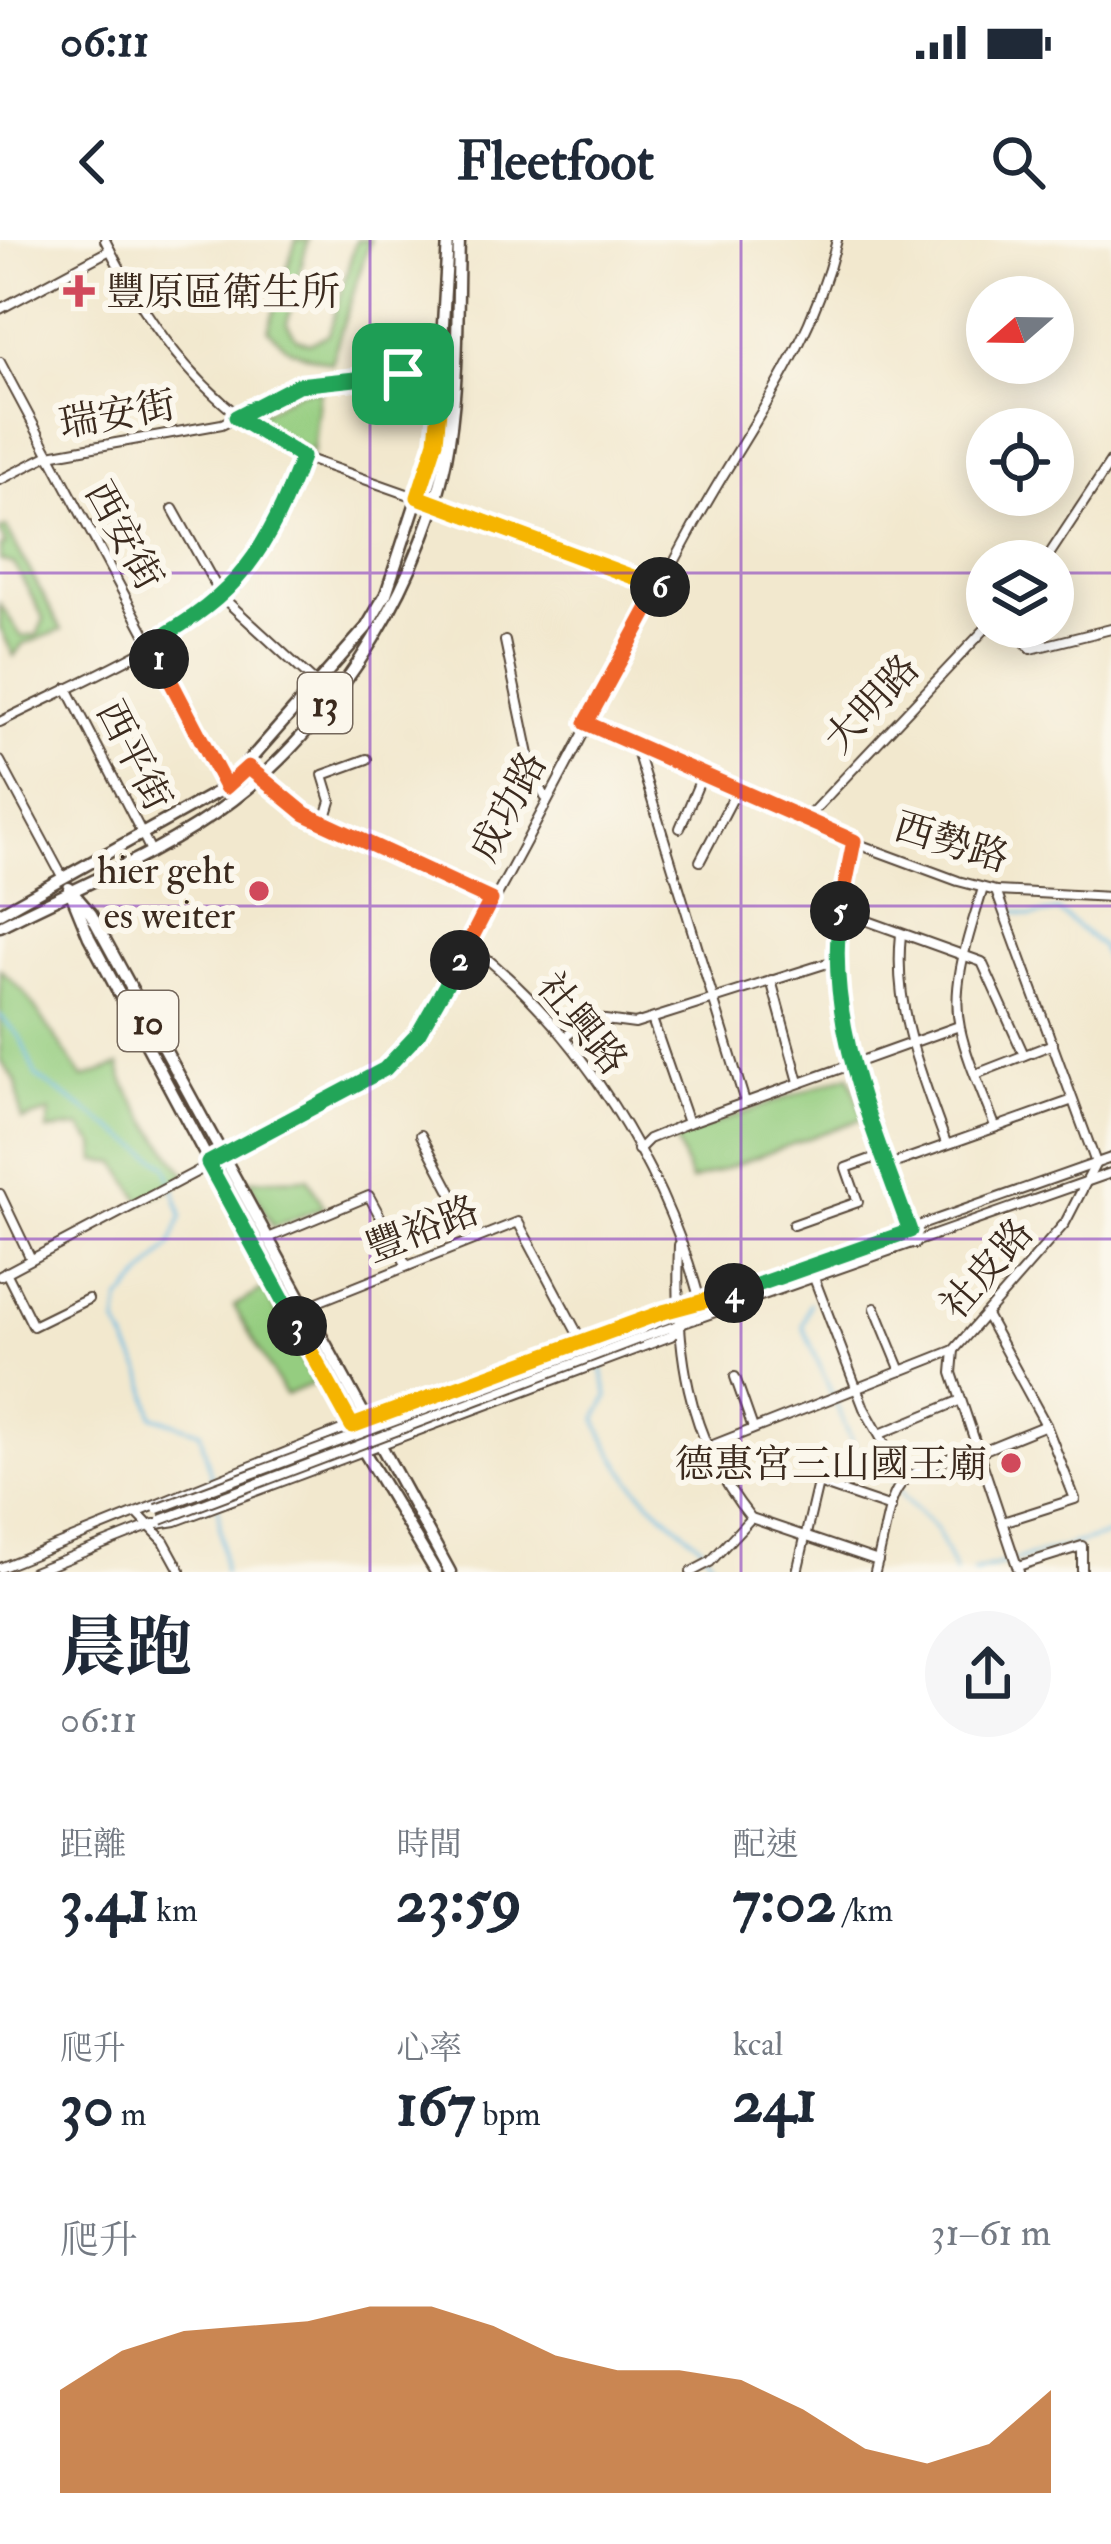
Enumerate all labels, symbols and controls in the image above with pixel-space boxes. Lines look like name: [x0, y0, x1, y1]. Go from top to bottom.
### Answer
text: 06:11: [60, 14, 149, 70]
text: Fleetfoot: [457, 128, 654, 196]
icon: back: [60, 129, 126, 195]
icon: search: [985, 129, 1051, 195]
place label: 豐原區衛生所: [106, 268, 340, 317]
marker: 豐原區衛生所: [63, 275, 95, 307]
north arrow: [966, 276, 1074, 384]
map controls: [966, 276, 1074, 648]
pin: [352, 323, 454, 425]
icon: arrive: [370, 341, 436, 407]
street label: 瑞安街: [55, 380, 179, 449]
button: locate: [966, 408, 1074, 516]
street label: 西安街: [74, 473, 173, 599]
button: layers: [966, 540, 1074, 648]
pin: 6: [630, 557, 690, 617]
text: 6: [652, 566, 668, 607]
pin: 1: [129, 629, 189, 689]
text: 1: [153, 638, 165, 679]
street label: 大明路: [814, 645, 930, 764]
road number: 13: [298, 673, 352, 733]
street label: 西平街: [85, 692, 182, 819]
street label: 成功路: [459, 744, 557, 870]
street label: 西勢路: [888, 802, 1015, 883]
place label: hier geht es weiter: [97, 846, 235, 940]
marker: hier geht es weiter: [246, 878, 272, 904]
pin: 5: [810, 881, 870, 941]
text: 5: [833, 890, 847, 931]
pin: 2: [430, 930, 490, 990]
text: 2: [452, 939, 468, 980]
street label: 社興路: [526, 963, 638, 1085]
road number: 10: [118, 991, 178, 1051]
street label: 豐裕路: [359, 1186, 486, 1273]
street label: 社皮路: [930, 1209, 1044, 1329]
pin: 4: [704, 1263, 764, 1323]
text: 4: [725, 1272, 743, 1313]
pin: 3: [267, 1296, 327, 1356]
text: 3: [291, 1305, 303, 1346]
place label: 德惠宮三山國王廟: [675, 1440, 987, 1489]
marker: 德惠宮三山國王廟: [998, 1450, 1024, 1476]
text: 晨跑: [60, 1608, 192, 1691]
button: share: [925, 1611, 1051, 1737]
text: 06:11: [60, 1695, 137, 1744]
text: 距離: [60, 1824, 126, 1865]
text: 時間: [396, 1824, 462, 1865]
text: 配速: [733, 1824, 799, 1865]
text: 3.41: [60, 1865, 149, 1940]
text: 23:59: [396, 1865, 522, 1940]
text: 7:02: [733, 1865, 836, 1940]
text: km: [149, 1890, 198, 1931]
text: /km: [836, 1890, 893, 1931]
text: kcal: [733, 2024, 783, 2065]
text: 爬升: [60, 2028, 126, 2069]
text: 心率: [396, 2028, 462, 2069]
text: 241: [733, 2065, 817, 2140]
text: 30: [60, 2069, 114, 2144]
text: 167: [396, 2069, 475, 2144]
text: m: [114, 2094, 146, 2135]
text: bpm: [475, 2094, 541, 2135]
text: 31–61 m: [930, 2208, 1051, 2257]
text: 爬升: [60, 2216, 138, 2265]

